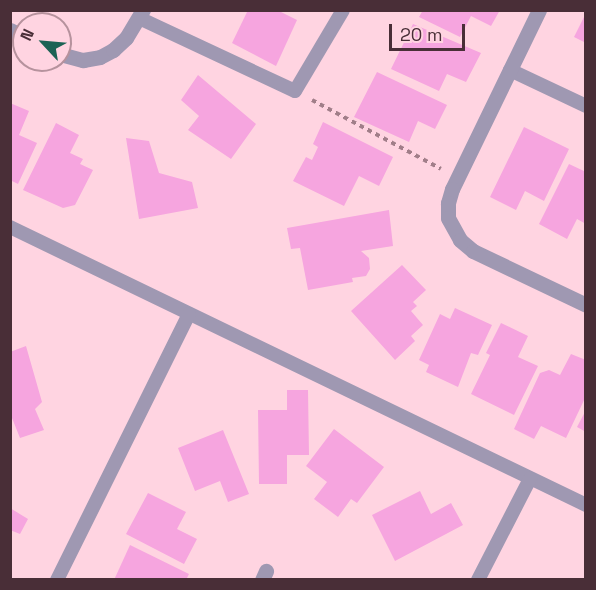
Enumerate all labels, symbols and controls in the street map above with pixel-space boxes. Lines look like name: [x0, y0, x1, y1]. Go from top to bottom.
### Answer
north arrow: [12, 12, 72, 72]
scale bar: [392, 12, 468, 50]
text: 20 m: [400, 23, 443, 46]
text: N: [15, 25, 39, 44]

